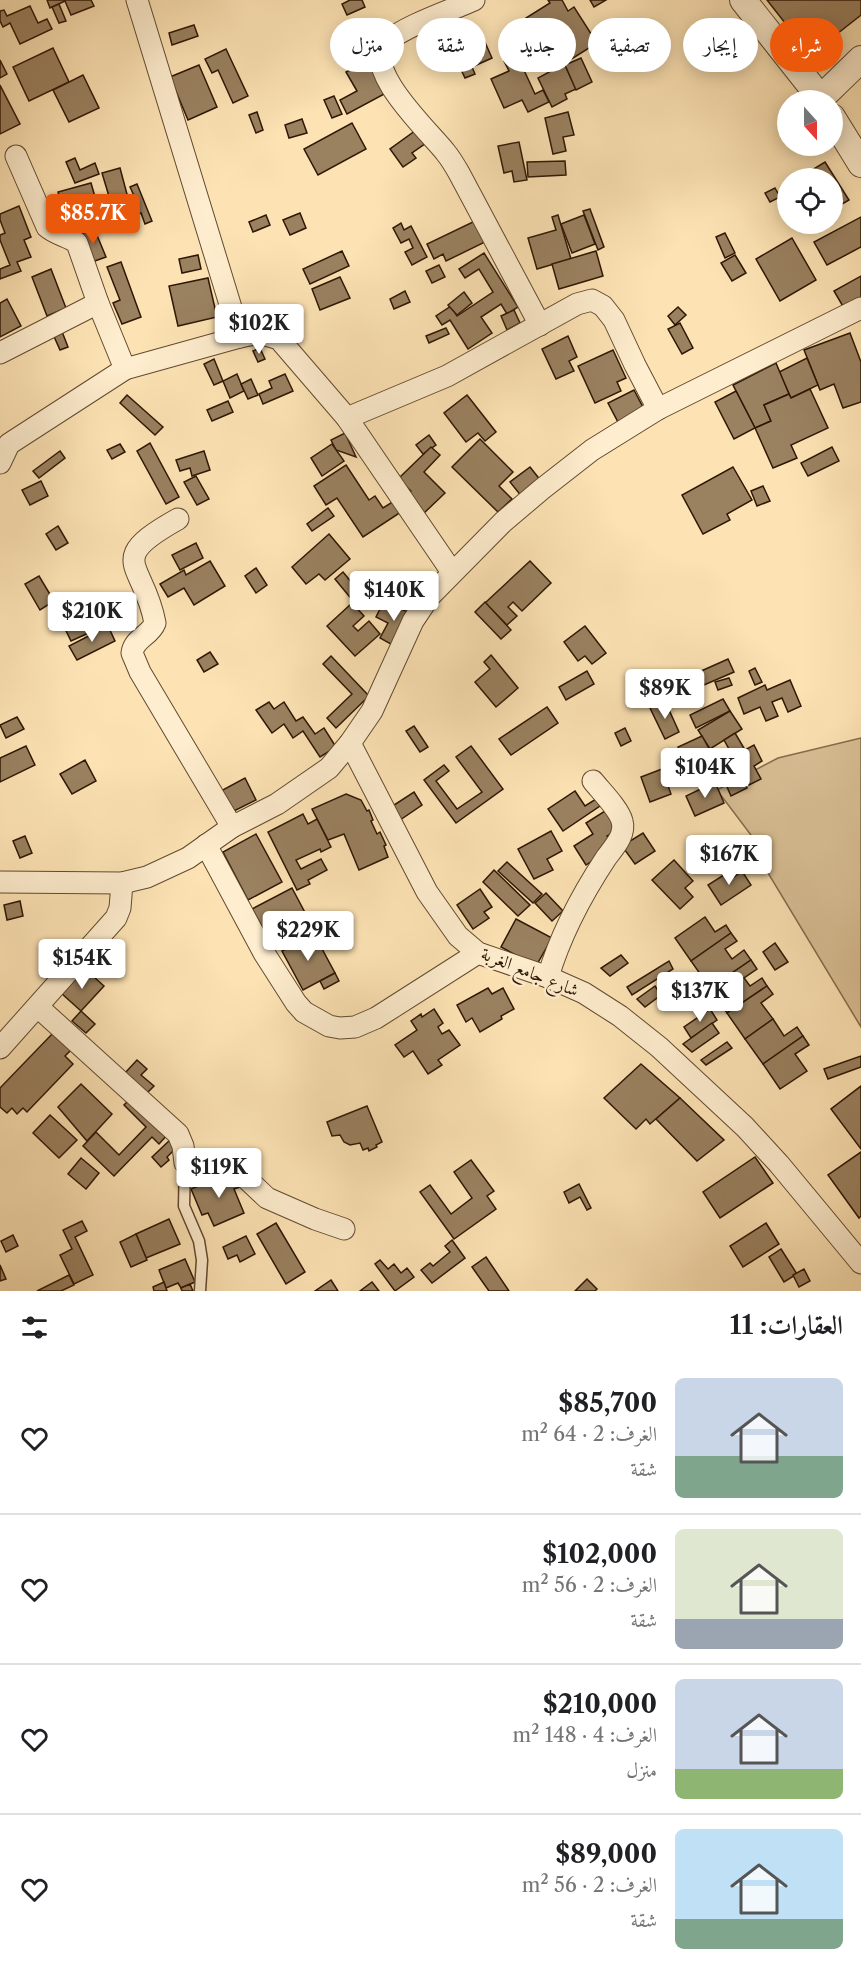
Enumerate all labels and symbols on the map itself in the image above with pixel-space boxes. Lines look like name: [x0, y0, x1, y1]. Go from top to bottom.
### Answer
north arrow: [777, 90, 843, 156]
pin: $85.7K: [44, 194, 142, 245]
pin: $102K: [217, 304, 301, 355]
pin: $140K: [352, 571, 436, 622]
pin: $210K: [50, 592, 134, 643]
pin: $89K: [629, 669, 701, 720]
pin: $104K: [663, 748, 747, 799]
pin: $167K: [687, 835, 771, 886]
pin: $229K: [266, 911, 350, 962]
pin: $154K: [40, 939, 124, 990]
street label: شارع جامع الغربة: [476, 942, 582, 1006]
pin: $137K: [658, 972, 742, 1023]
pin: $119K: [177, 1148, 261, 1199]

